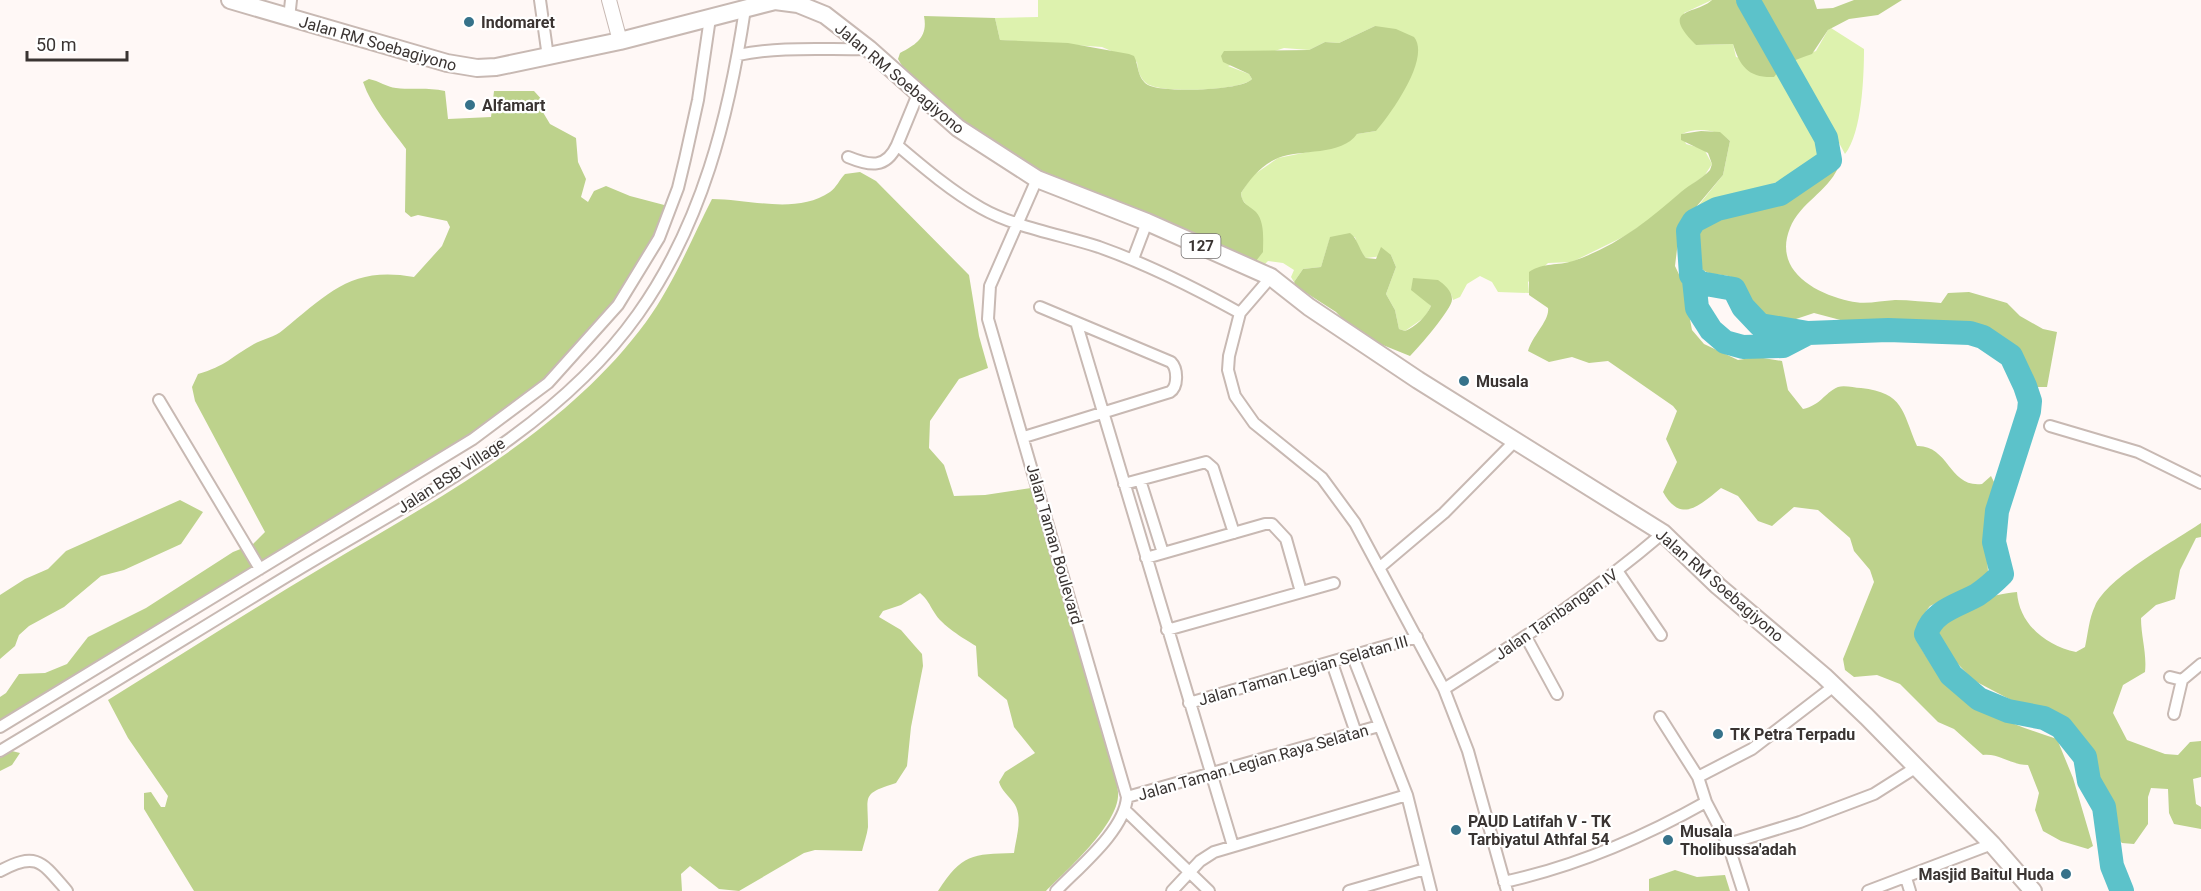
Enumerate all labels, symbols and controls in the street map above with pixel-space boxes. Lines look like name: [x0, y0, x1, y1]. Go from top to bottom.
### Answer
street label: Jalan RM Soebagiyono: [297, 12, 459, 75]
place label: Indomaret: [481, 13, 555, 32]
marker: Indomaret: [462, 15, 476, 29]
street label: Jalan RM Soebagiyono: [831, 19, 968, 138]
scale bar: [27, 24, 128, 62]
text: 50 m: [36, 34, 76, 55]
place label: Alfamart: [482, 96, 546, 115]
marker: Alfamart: [463, 98, 477, 112]
road number: 127: [1182, 234, 1220, 258]
place label: Musala: [1476, 372, 1529, 391]
marker: Musala: [1457, 374, 1471, 388]
street label: Jalan BSB Village: [394, 434, 509, 517]
street label: Jalan Taman Boulevard: [1022, 462, 1087, 627]
street label: Jalan RM Soebagiyono: [1652, 525, 1787, 646]
street label: Jalan Tambangan IV: [1491, 565, 1621, 664]
street label: Jalan Taman Legian Selatan III: [1196, 631, 1410, 710]
street label: Jalan Taman Legian Raya Selatan: [1136, 720, 1371, 805]
place label: TK Petra Terpadu: [1730, 725, 1855, 744]
marker: TK Petra Terpadu: [1711, 727, 1725, 741]
place label: PAUD Latifah V - TK Tarbiyatul Athfal 54: [1468, 812, 1612, 849]
place label: Musala Tholibussa'adah: [1680, 822, 1796, 859]
marker: PAUD Latifah V - TK Tarbiyatul Athfal 54: [1449, 823, 1463, 837]
marker: Musala Tholibussa'adah: [1661, 833, 1675, 847]
place label: Masjid Baitul Huda: [1918, 865, 2054, 884]
marker: Masjid Baitul Huda: [2059, 867, 2073, 881]

